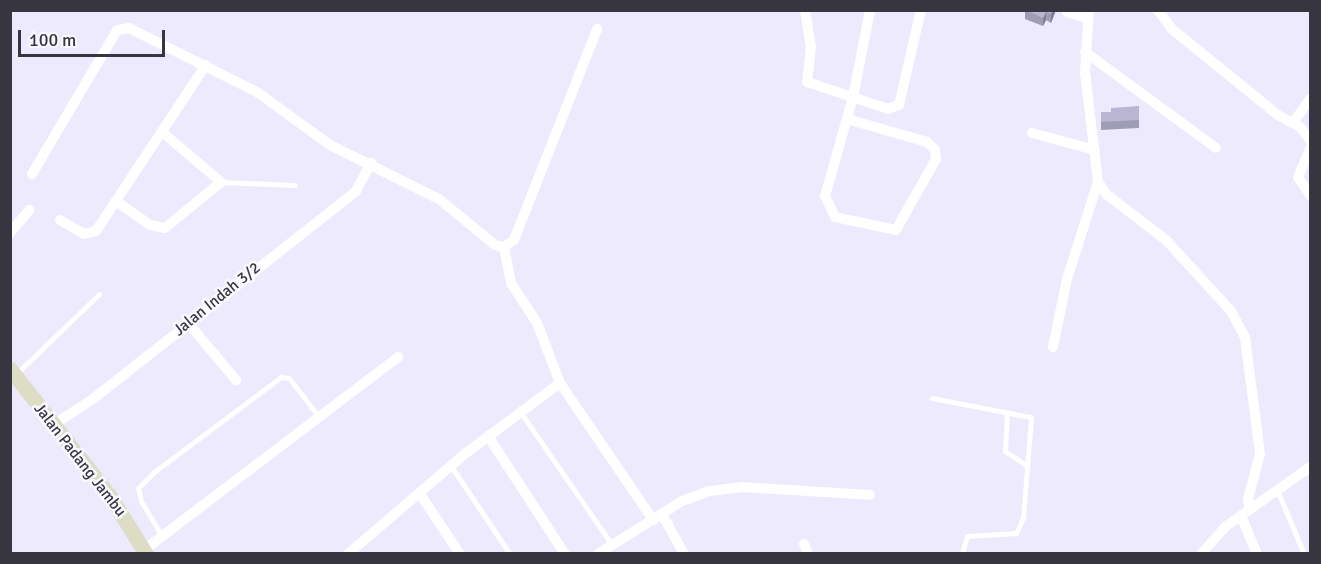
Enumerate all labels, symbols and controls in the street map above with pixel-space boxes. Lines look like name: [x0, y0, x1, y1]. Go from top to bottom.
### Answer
scale bar: [21, 18, 168, 56]
text: 100 m: [29, 29, 76, 51]
street label: Jalan Indah 3/2: [170, 258, 264, 340]
street label: Jalan Padang Jambu: [30, 399, 130, 521]

